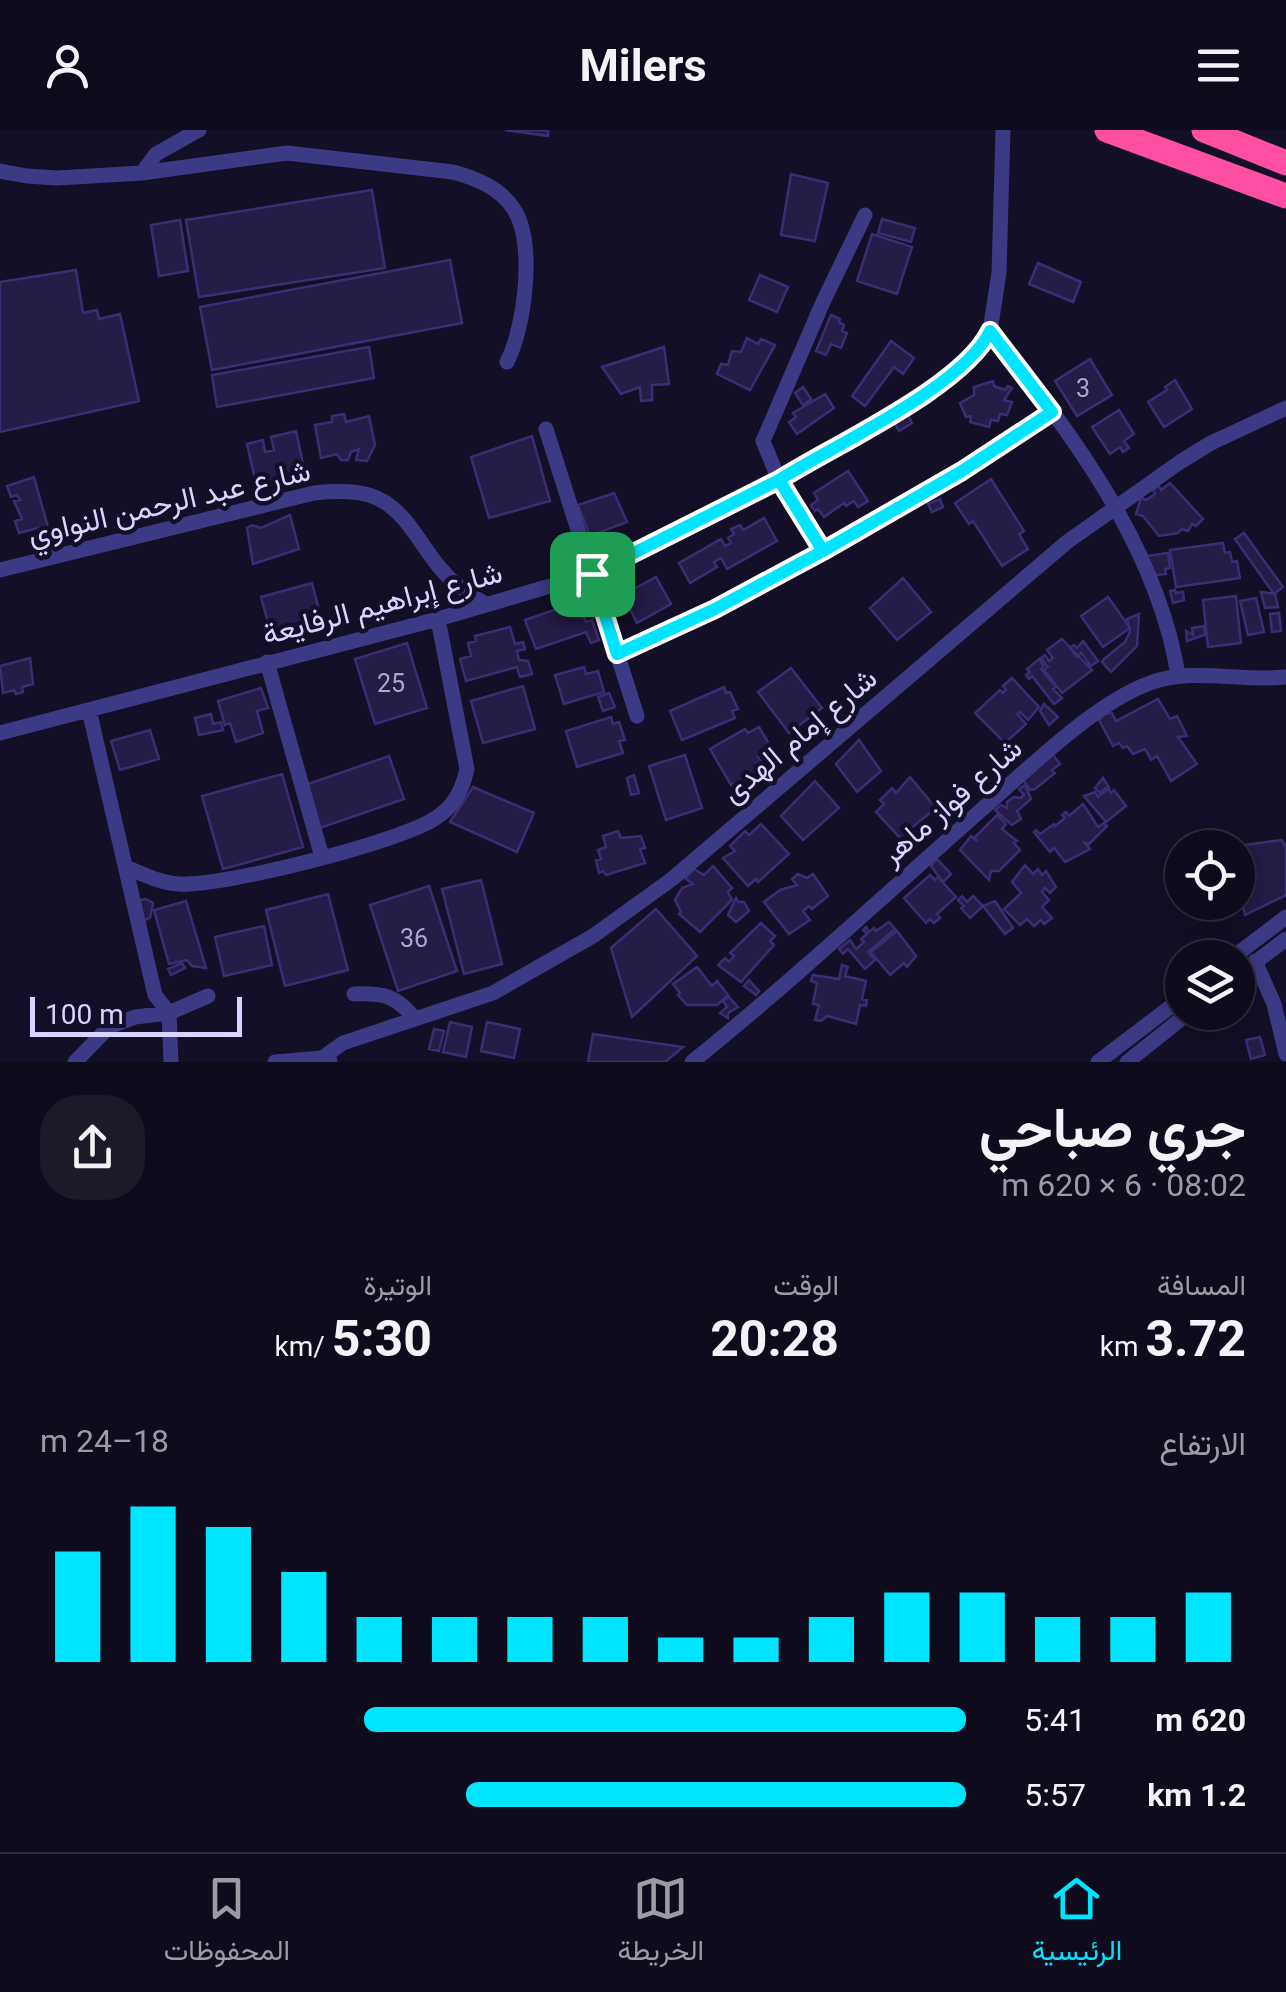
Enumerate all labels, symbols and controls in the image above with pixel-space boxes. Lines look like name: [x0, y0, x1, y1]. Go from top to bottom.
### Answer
icon: person: [40, 38, 95, 93]
icon: menu: [1191, 38, 1246, 93]
text: Milers: [579, 39, 707, 92]
house number: 3: [1076, 374, 1090, 403]
street label: شارع عبد الرحمن النواوي: [24, 452, 315, 558]
pin: [550, 532, 635, 617]
icon: arrive: [565, 547, 620, 602]
street label: شارع إبراهيم الرفايعة: [258, 554, 507, 655]
street label: شارع إمام الهدى: [714, 660, 886, 812]
house number: 25: [377, 669, 405, 698]
street label: شارع فواز ماهر: [872, 730, 1031, 875]
map controls: [1165, 830, 1255, 1030]
button: locate: [1165, 830, 1255, 920]
house number: 36: [400, 924, 428, 953]
button: layers: [1165, 940, 1255, 1030]
scale bar: [30, 992, 242, 1036]
text: 100 m: [45, 998, 124, 1031]
button: share: [40, 1095, 145, 1200]
text: جري صباحي: [979, 1096, 1246, 1160]
text: 08:02 · 6 × 620 m: [1001, 1166, 1246, 1204]
text: الوتيرة: [364, 1269, 432, 1302]
text: الوقت: [773, 1269, 839, 1302]
text: المسافة: [1157, 1269, 1246, 1302]
text: 5:30: [332, 1310, 432, 1368]
text: 20:28: [710, 1310, 839, 1368]
text: 3.72: [1145, 1310, 1246, 1368]
text: /km: [275, 1330, 332, 1363]
text: km: [1100, 1330, 1145, 1363]
text: 18–24 m: [40, 1422, 169, 1460]
text: الارتفاع: [1159, 1425, 1246, 1463]
text: 5:41: [1024, 1701, 1086, 1739]
text: 620 m: [1155, 1701, 1246, 1739]
text: 5:57: [1024, 1776, 1086, 1814]
text: 1.2 km: [1147, 1776, 1246, 1814]
tab: المحفوظات: [164, 1871, 290, 1975]
tab: الخريطة: [618, 1871, 704, 1975]
tab: الرئيسية: [1032, 1871, 1122, 1975]

